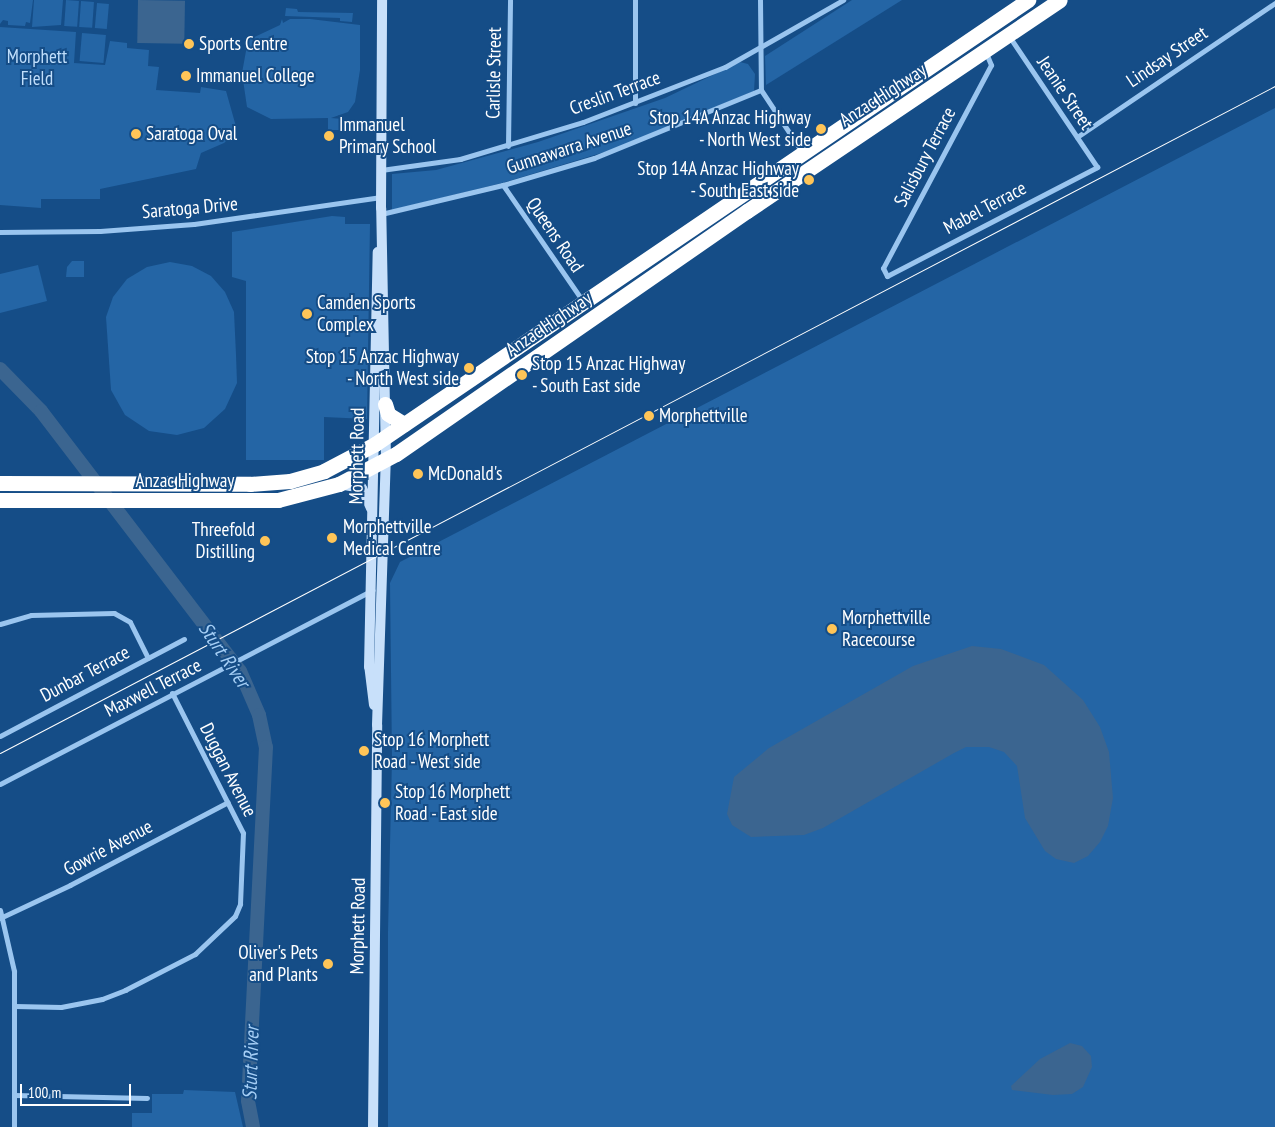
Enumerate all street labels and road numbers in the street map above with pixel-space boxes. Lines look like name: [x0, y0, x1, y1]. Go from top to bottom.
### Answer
street label: Lindsay Street: [1122, 22, 1212, 92]
street label: Carlisle Street: [482, 27, 506, 119]
street label: Jeanie Street: [1032, 52, 1098, 134]
street label: Anzac Highway: [835, 58, 931, 132]
street label: Creslin Terrace: [566, 66, 664, 120]
street label: Salisbury Terrace: [889, 103, 961, 211]
street label: Gunnawarra Avenue: [503, 117, 635, 179]
street label: Mabel Terrace: [940, 177, 1030, 239]
street label: Saratoga Drive: [141, 192, 239, 224]
street label: Queens Road: [522, 193, 588, 277]
street label: Anzac Highway: [501, 287, 597, 361]
street label: Morphett Road: [345, 407, 369, 505]
street label: Anzac Highway: [135, 470, 235, 492]
street label: Dunbar Terrace: [36, 641, 134, 707]
street label: Maxwell Terrace: [101, 654, 205, 722]
street label: Duggan Avenue: [195, 719, 261, 821]
street label: Gowrie Avenue: [59, 815, 157, 881]
street label: Morphett Road: [346, 877, 370, 975]

